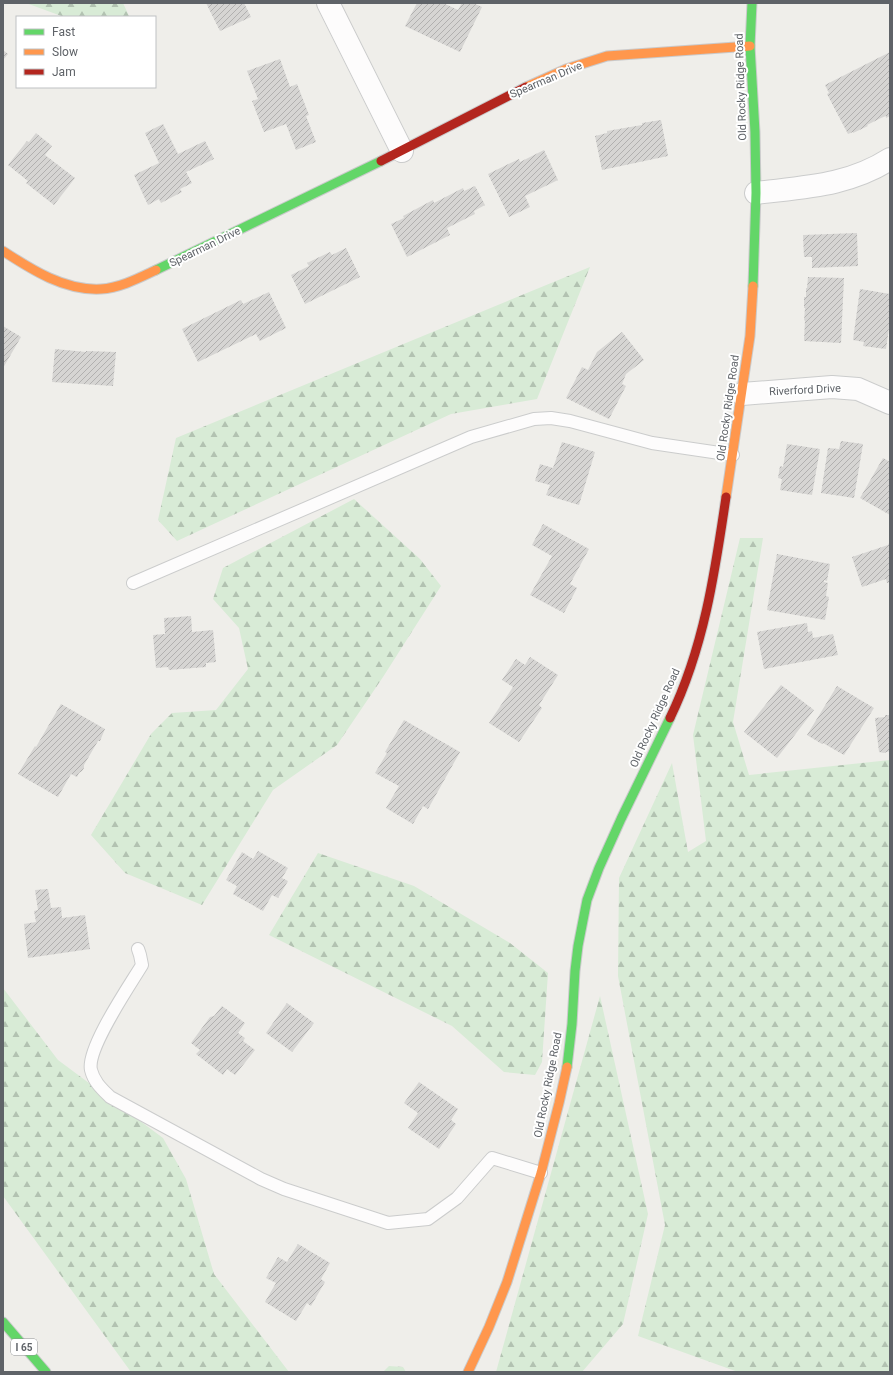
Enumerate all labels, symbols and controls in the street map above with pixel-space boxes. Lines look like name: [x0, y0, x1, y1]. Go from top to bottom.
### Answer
legend: [16, 16, 156, 88]
text: Fast: [52, 25, 75, 39]
street label: Old Rocky Ridge Road: [733, 33, 749, 141]
text: Slow: [52, 45, 78, 59]
street label: Spearman Drive: [508, 59, 584, 101]
text: Jam: [52, 65, 76, 79]
street label: Spearman Drive: [167, 224, 243, 270]
street label: Old Rocky Ridge Road: [714, 354, 742, 462]
street label: Riverford Drive: [769, 382, 841, 398]
street label: Old Rocky Ridge Road: [627, 666, 683, 770]
street label: Old Rocky Ridge Road: [531, 1031, 565, 1139]
road number: I 65: [11, 1339, 37, 1355]

